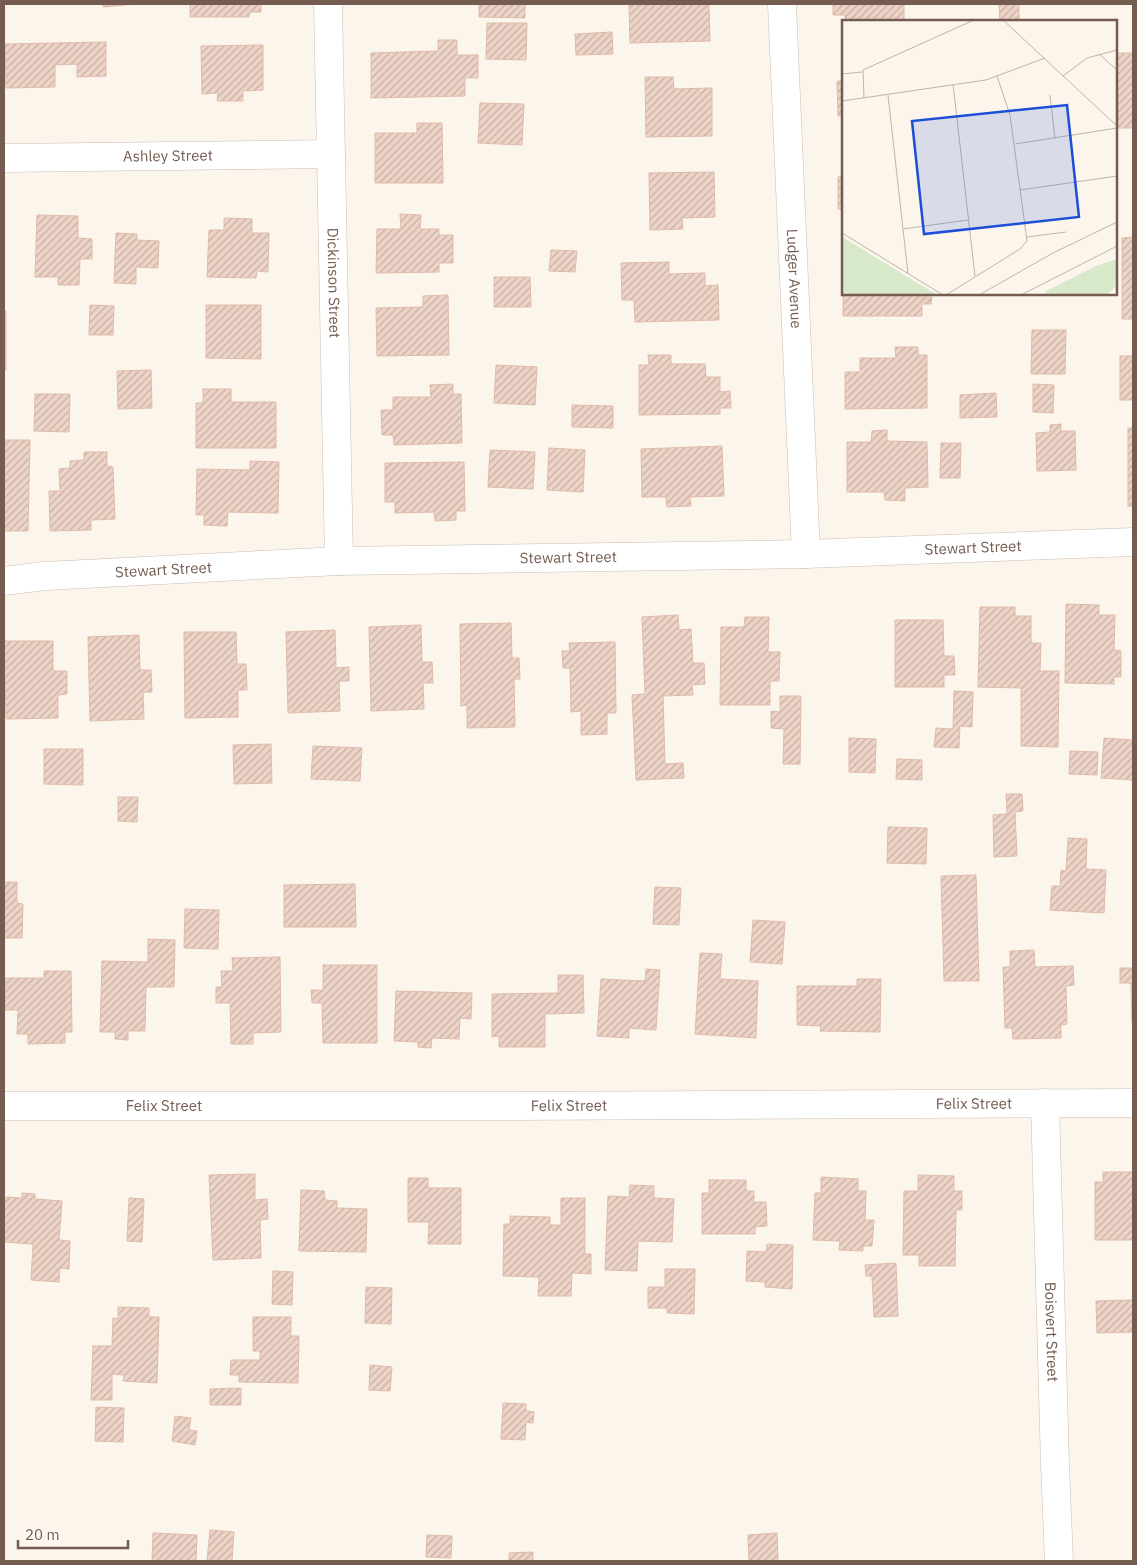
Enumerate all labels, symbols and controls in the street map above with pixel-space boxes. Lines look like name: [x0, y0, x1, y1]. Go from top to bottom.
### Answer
inset map: [842, 20, 1117, 295]
street label: Ashley Street: [123, 145, 213, 166]
street label: Dickinson Street: [323, 227, 345, 338]
street label: Ludger Avenue: [783, 228, 806, 329]
street label: Stewart Street: [924, 536, 1022, 559]
street label: Stewart Street: [520, 547, 617, 567]
street label: Stewart Street: [115, 557, 212, 581]
street label: Felix Street: [936, 1094, 1012, 1113]
street label: Felix Street: [126, 1096, 202, 1115]
street label: Felix Street: [531, 1096, 607, 1115]
street label: Boisvert Street: [1041, 1282, 1063, 1382]
scale bar: [18, 1518, 128, 1550]
text: 20 m: [25, 1525, 60, 1544]

